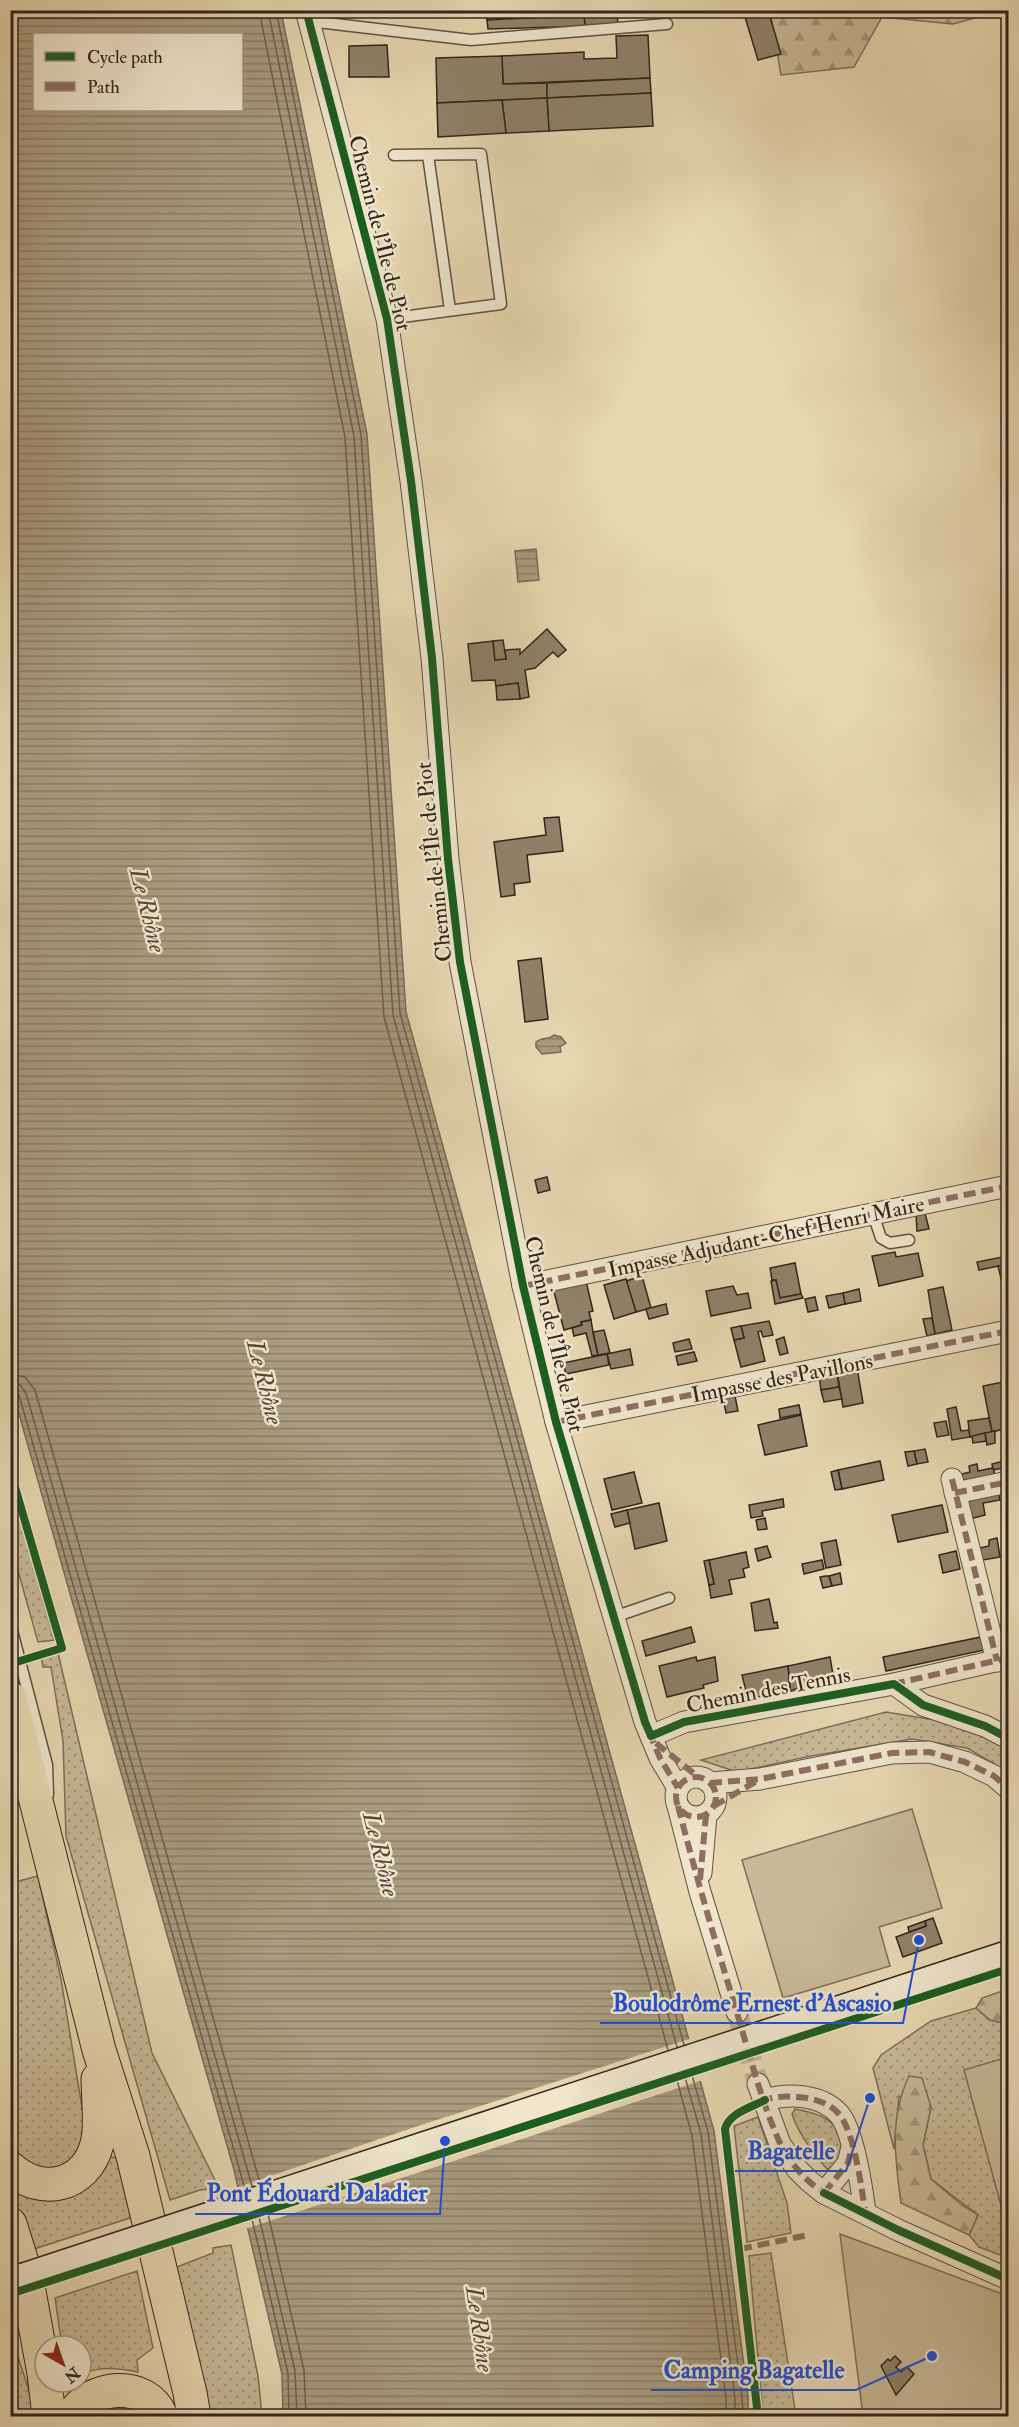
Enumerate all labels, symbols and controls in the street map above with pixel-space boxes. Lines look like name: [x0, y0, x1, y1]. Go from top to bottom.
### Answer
legend: [33, 33, 243, 111]
text: Cycle path: [87, 46, 163, 69]
text: Path: [87, 76, 120, 99]
street label: Chemin de l'Île de Piot: [342, 132, 419, 334]
street label: Chemin de l'Île de Piot: [409, 761, 458, 963]
water label: Le Rhône: [122, 864, 173, 957]
street label: Impasse Adjudant-Chef Henri Maire: [605, 1190, 927, 1285]
street label: Chemin de l'Île de Piot: [518, 1233, 591, 1435]
water label: Le Rhône: [239, 1336, 290, 1429]
street label: Impasse des Pavillons: [689, 1347, 875, 1410]
street label: Chemin des Tennis: [684, 1660, 853, 1720]
water label: Le Rhône: [355, 1808, 406, 1901]
callout: Boulodrôme Ernest d’Ascasio: [600, 1981, 903, 2023]
text: Boulodrôme Ernest d’Ascasio: [613, 1988, 892, 2019]
callout: Bagatelle: [735, 2129, 846, 2171]
text: Bagatelle: [747, 2136, 835, 2167]
callout: Pont Édouard Daladier: [195, 2172, 440, 2214]
text: Pont Édouard Daladier: [206, 2177, 429, 2209]
water label: Le Rhône: [458, 2283, 501, 2375]
north arrow: [33, 2334, 93, 2394]
callout: Camping Bagatelle: [651, 2348, 856, 2390]
text: Camping Bagatelle: [664, 2355, 844, 2386]
text: N: [60, 2362, 85, 2387]

